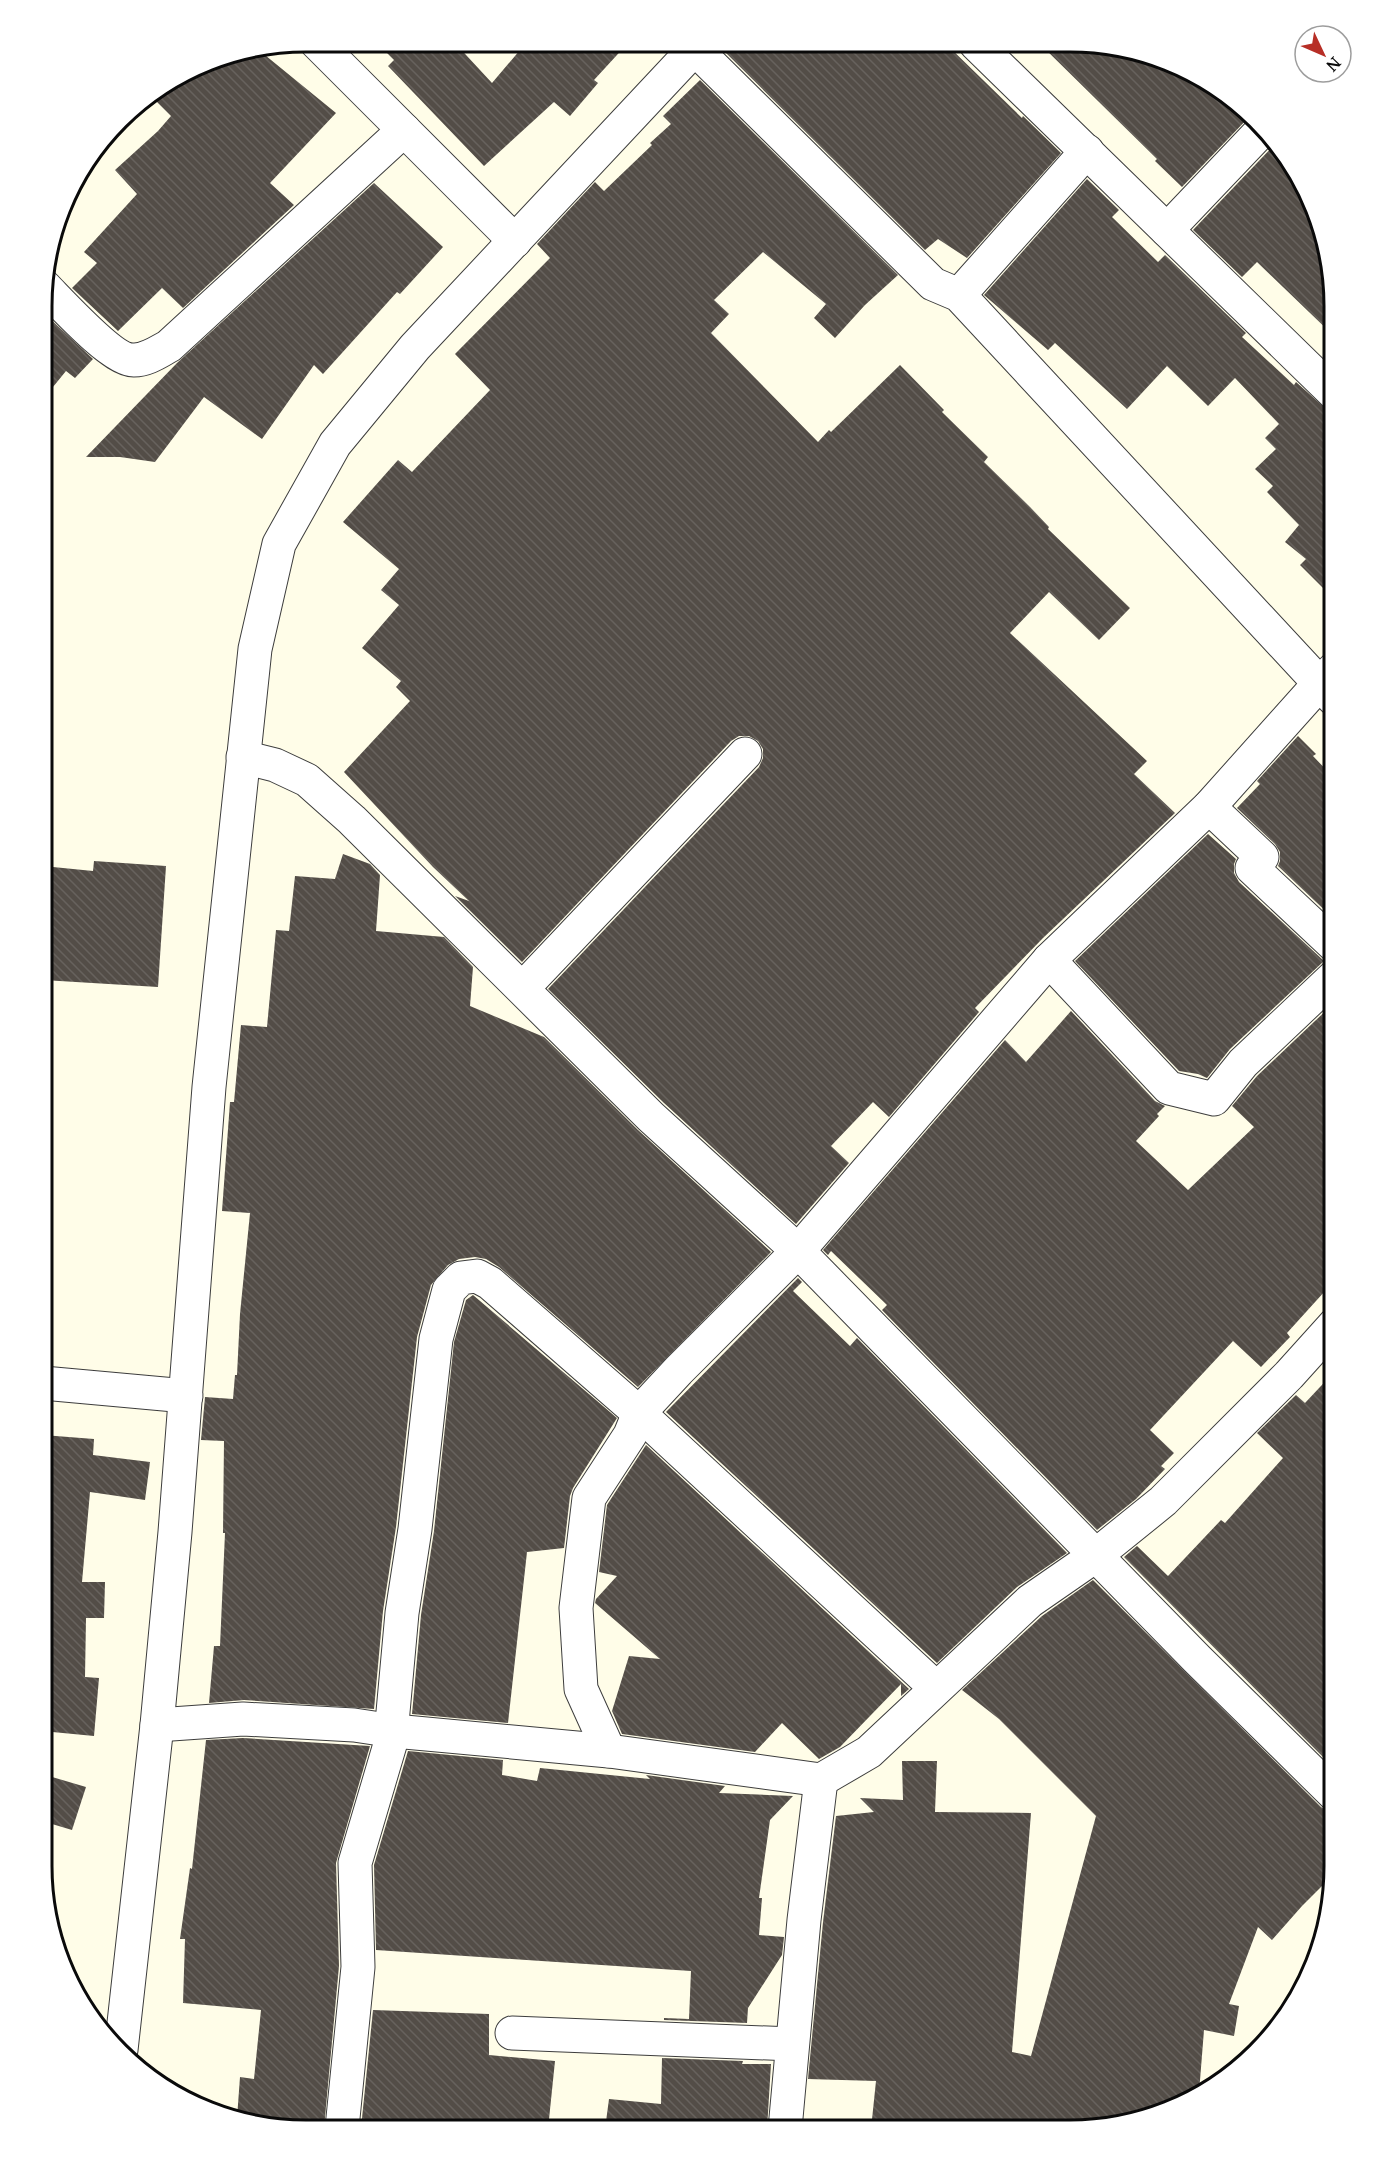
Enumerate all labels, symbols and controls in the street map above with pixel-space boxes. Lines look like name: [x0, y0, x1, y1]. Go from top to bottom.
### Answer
north arrow: [1293, 24, 1353, 84]
text: N: [1321, 52, 1346, 77]

